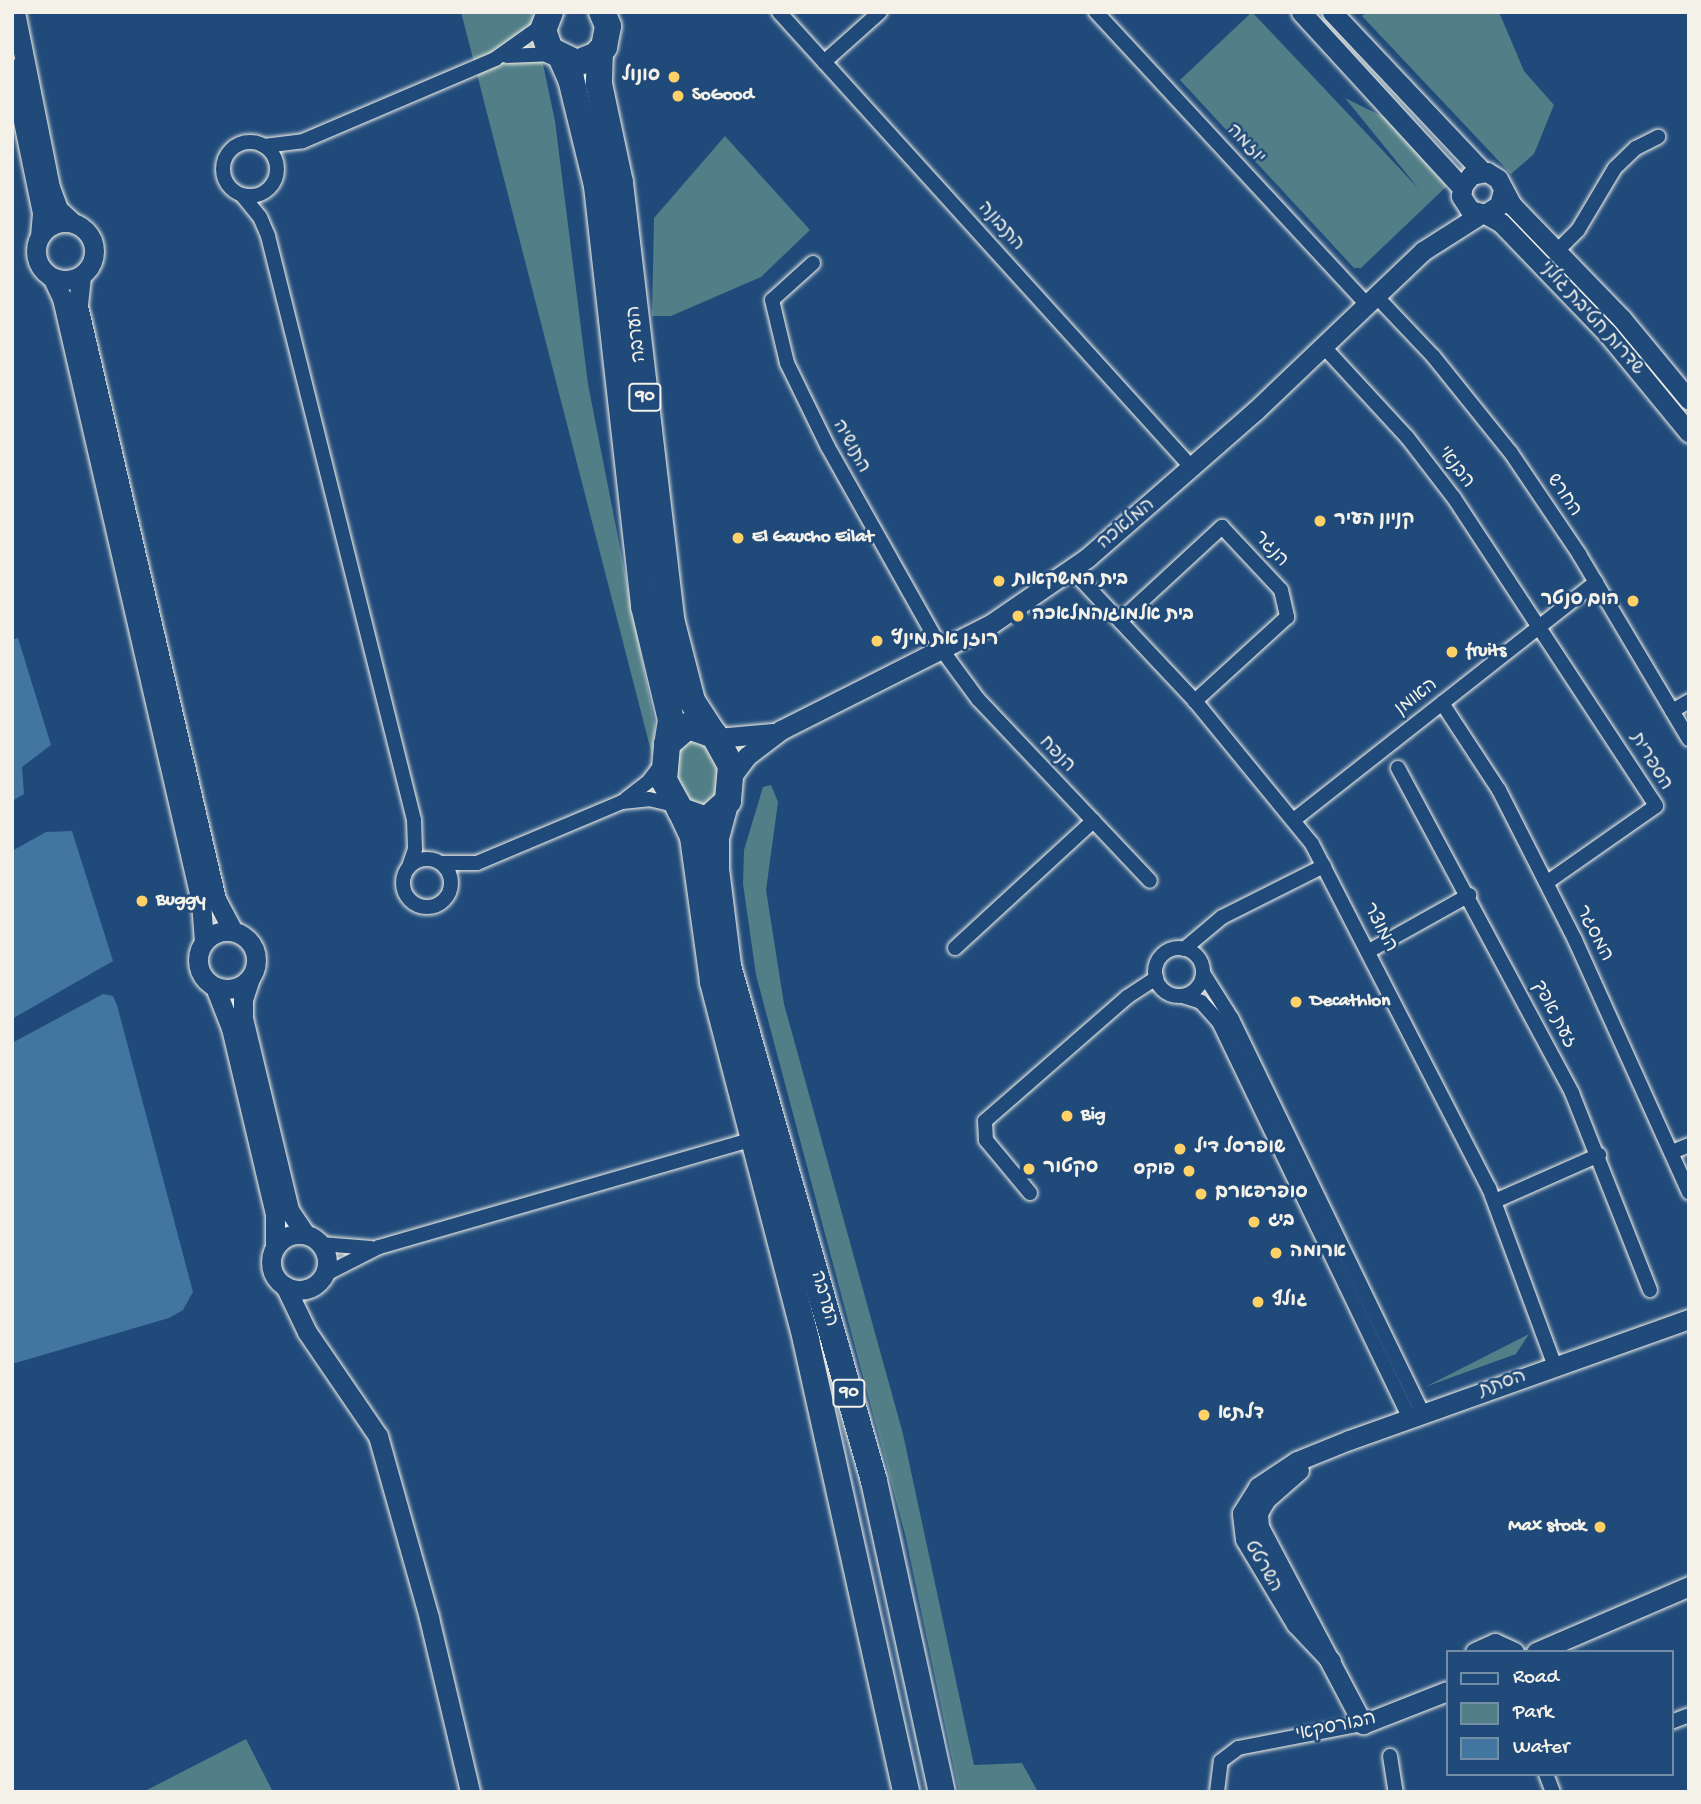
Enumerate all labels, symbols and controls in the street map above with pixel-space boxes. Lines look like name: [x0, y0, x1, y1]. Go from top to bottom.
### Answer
place label: סונול: [622, 66, 660, 88]
marker: סונול: [666, 69, 682, 85]
place label: SoGood: [692, 85, 754, 107]
marker: SoGood: [670, 88, 686, 104]
street label: יוזמה: [1221, 120, 1269, 170]
street label: התבונה: [972, 198, 1028, 256]
street label: שדרות חטיבת גולני: [1534, 257, 1648, 381]
street label: הערבה: [624, 304, 652, 364]
road number: 90: [628, 382, 662, 412]
street label: התושיה: [826, 416, 874, 478]
street label: הבנאי: [1432, 442, 1478, 494]
street label: החרש: [1540, 470, 1586, 522]
street label: המלאכה: [1094, 494, 1160, 556]
place label: קניון העיר: [1334, 510, 1414, 532]
marker: קניון העיר: [1312, 513, 1328, 529]
place label: El Gaucho Eilat: [752, 527, 873, 549]
street label: הנגר: [1248, 527, 1292, 573]
marker: El Gaucho Eilat: [730, 530, 746, 546]
place label: בית המשקאות: [1013, 570, 1128, 592]
marker: בית המשקאות: [991, 573, 1007, 589]
place label: הום סנטר: [1541, 590, 1619, 612]
marker: הום סנטר: [1625, 593, 1641, 609]
place label: בית אלמוג/המלאכה: [1032, 605, 1194, 627]
marker: בית אלמוג/המלאכה: [1010, 608, 1026, 624]
place label: רוזן את מינץ: [891, 630, 998, 652]
marker: רוזן את מינץ: [869, 633, 885, 649]
place label: fruits: [1466, 641, 1506, 663]
marker: fruits: [1444, 644, 1460, 660]
street label: האומן: [1391, 674, 1443, 722]
street label: הספרית: [1624, 729, 1676, 795]
street label: הנפח: [1033, 732, 1079, 778]
place label: Buggy: [156, 890, 206, 912]
marker: Buggy: [134, 893, 150, 909]
street label: המוצר: [1357, 899, 1401, 957]
street label: המסגר: [1569, 902, 1617, 966]
street label: זעת אפך: [1526, 977, 1580, 1053]
place label: Decathlon: [1310, 991, 1390, 1013]
marker: Decathlon: [1288, 994, 1304, 1010]
place label: Big: [1081, 1105, 1106, 1127]
marker: Big: [1059, 1108, 1075, 1124]
place label: שופרסל דיל: [1194, 1138, 1286, 1160]
marker: שופרסל דיל: [1172, 1141, 1188, 1157]
place label: סקטור: [1043, 1158, 1098, 1180]
place label: פוקס: [1133, 1160, 1175, 1182]
marker: סקטור: [1021, 1161, 1037, 1177]
marker: פוקס: [1181, 1163, 1197, 1179]
place label: סופרפארם: [1215, 1183, 1308, 1205]
marker: סופרפארם: [1193, 1186, 1209, 1202]
place label: ביג: [1268, 1211, 1295, 1233]
marker: ביג: [1246, 1214, 1262, 1230]
place label: ארומה: [1290, 1242, 1346, 1264]
marker: ארומה: [1268, 1245, 1284, 1261]
street label: הערבה: [804, 1268, 842, 1330]
place label: גולף: [1272, 1291, 1307, 1313]
marker: גולף: [1250, 1294, 1266, 1310]
street label: הסתת: [1476, 1366, 1530, 1404]
road number: 90: [832, 1378, 866, 1408]
place label: דלתא: [1218, 1404, 1264, 1426]
marker: דלתא: [1196, 1407, 1212, 1423]
place label: Max stock: [1508, 1516, 1586, 1538]
marker: Max stock: [1592, 1519, 1608, 1535]
street label: השרטט: [1238, 1537, 1286, 1597]
legend: [1446, 1650, 1673, 1776]
text: Road: [1513, 1666, 1559, 1691]
text: Park: [1513, 1701, 1553, 1726]
street label: הבורסקאי: [1294, 1708, 1378, 1748]
text: Water: [1513, 1736, 1569, 1761]

